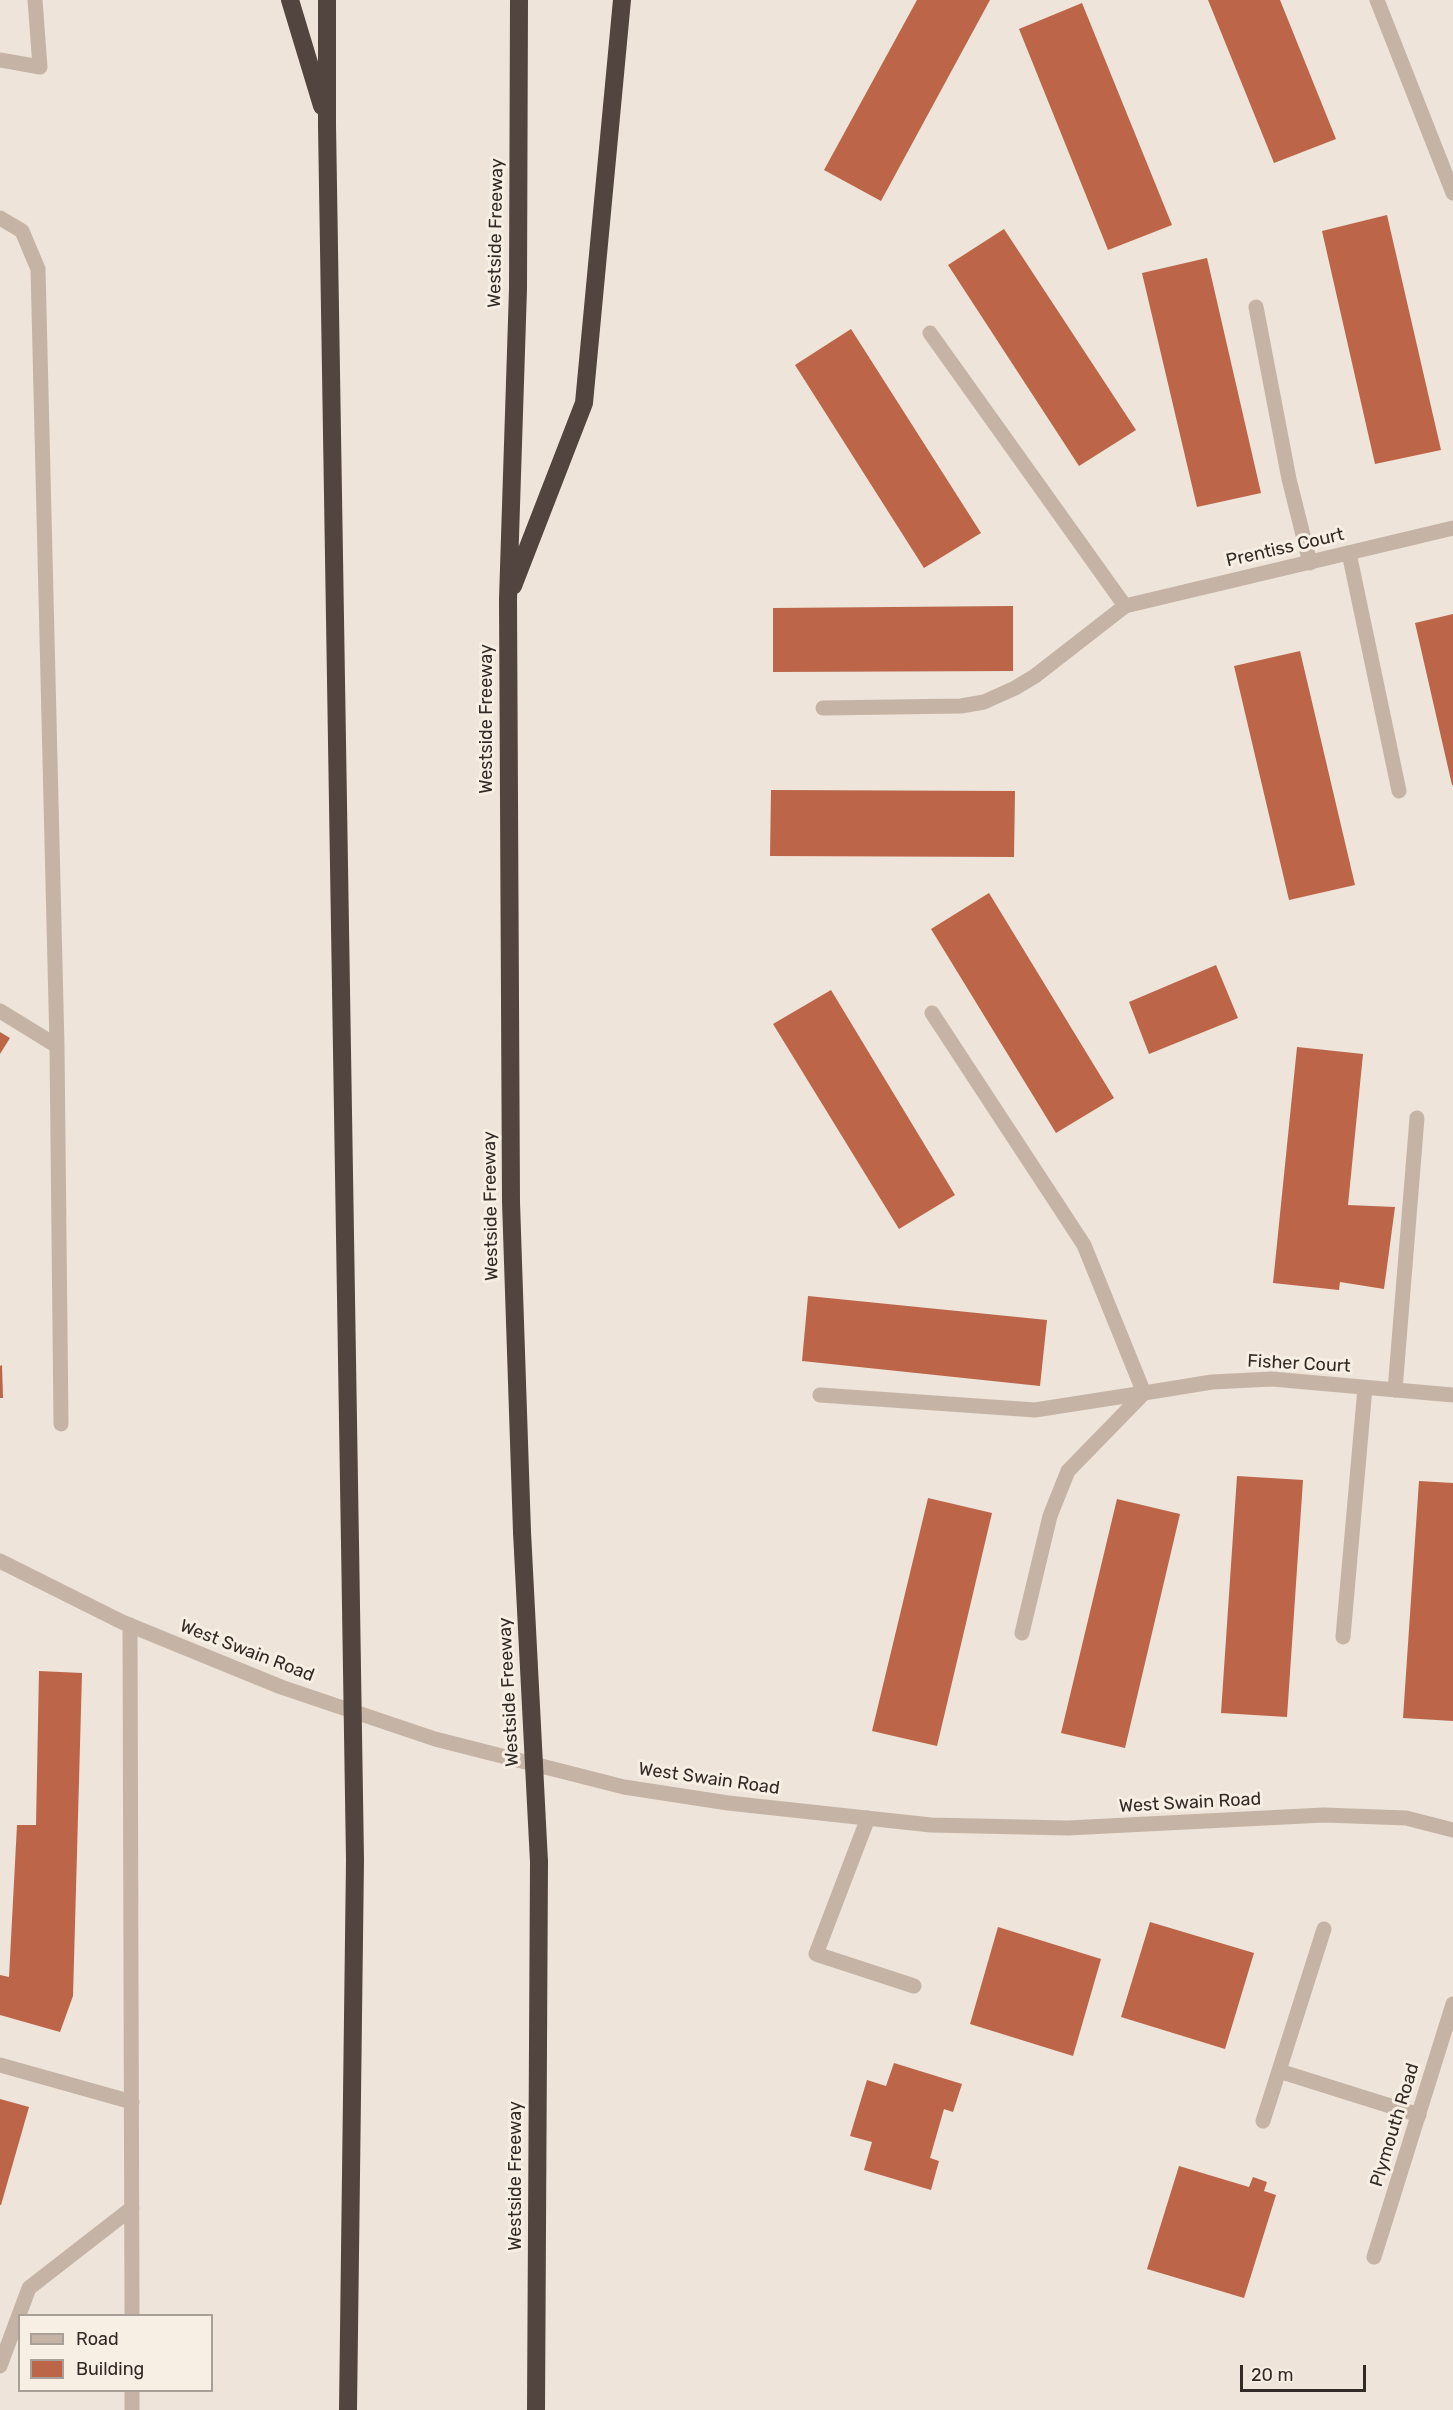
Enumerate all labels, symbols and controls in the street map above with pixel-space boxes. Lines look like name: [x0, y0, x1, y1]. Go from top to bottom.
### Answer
street label: Westside Freeway: [484, 158, 508, 308]
street label: Prentiss Court: [1224, 524, 1346, 572]
street label: Westside Freeway: [476, 644, 498, 794]
street label: Westside Freeway: [479, 1131, 503, 1281]
street label: Fisher Court: [1247, 1351, 1351, 1377]
street label: West Swain Road: [177, 1615, 317, 1687]
street label: Westside Freeway: [494, 1617, 524, 1767]
street label: West Swain Road: [637, 1758, 781, 1800]
street label: West Swain Road: [1118, 1788, 1262, 1818]
street label: Plymouth Road: [1366, 2061, 1424, 2189]
street label: Westside Freeway: [505, 2101, 527, 2251]
legend: [18, 2314, 213, 2392]
text: Road: [76, 2328, 119, 2350]
scale bar: [1243, 2353, 1369, 2391]
text: Building: [76, 2358, 144, 2380]
text: 20 m: [1251, 2364, 1293, 2386]

